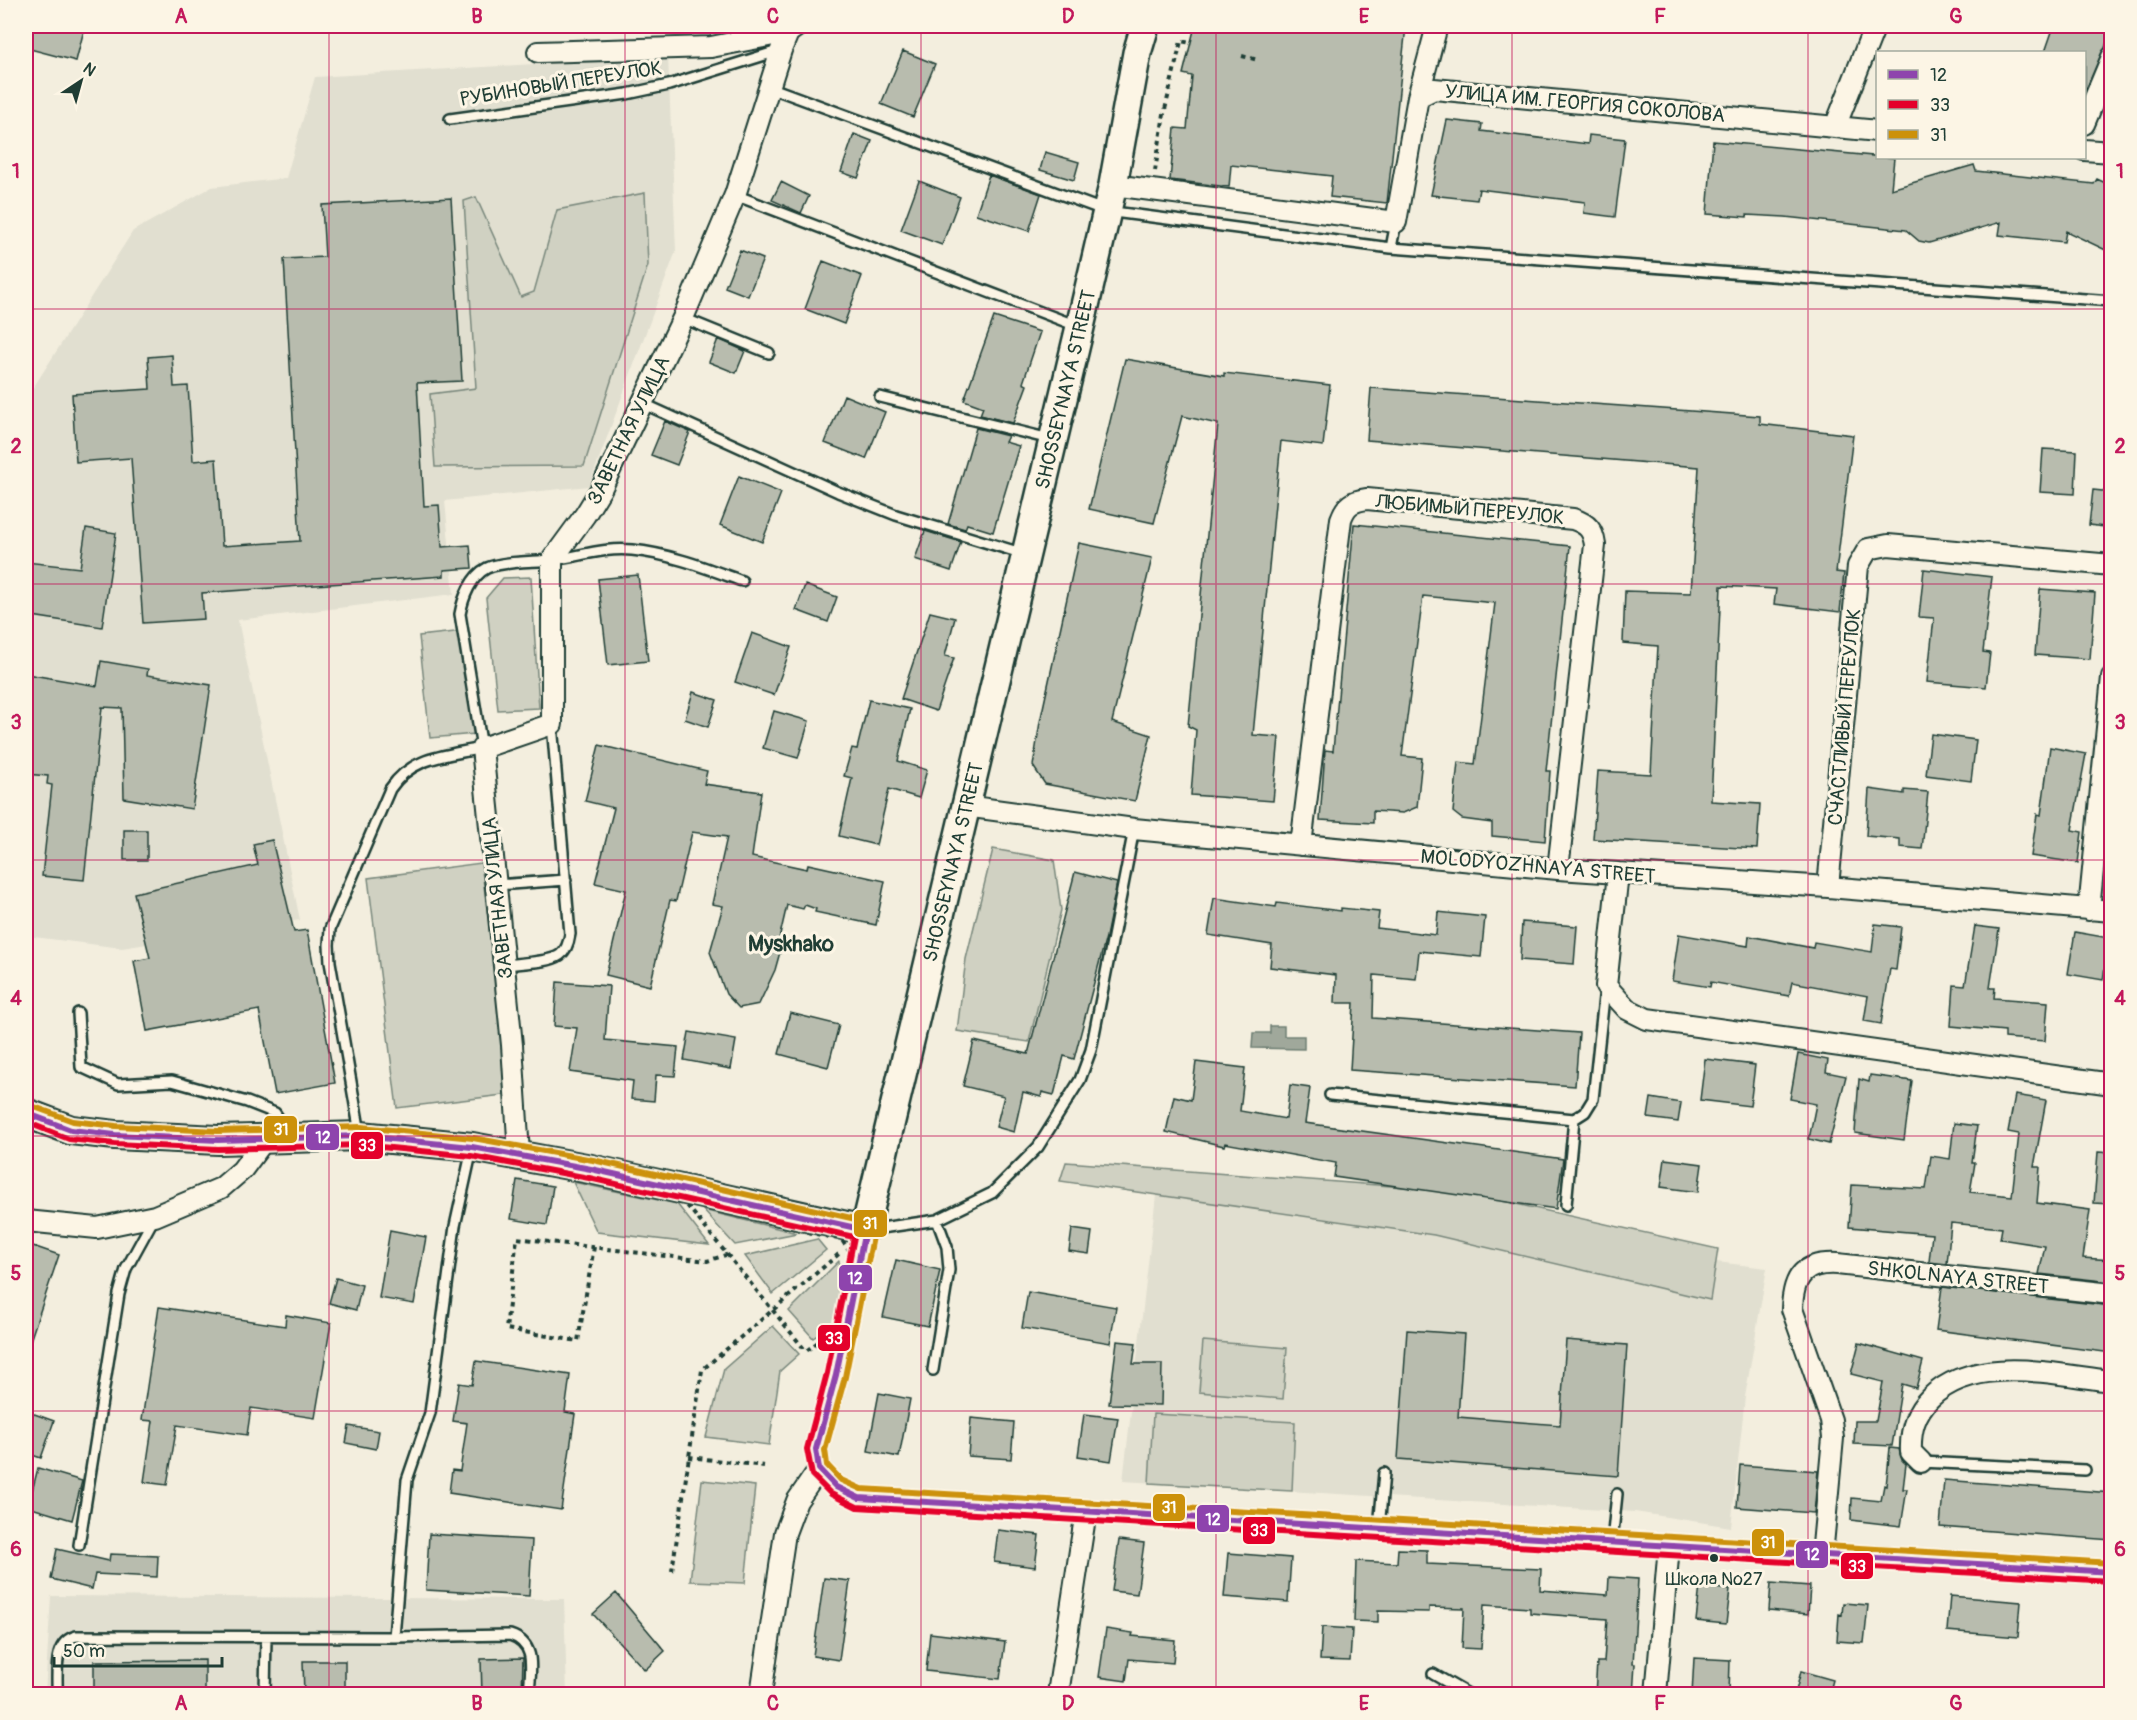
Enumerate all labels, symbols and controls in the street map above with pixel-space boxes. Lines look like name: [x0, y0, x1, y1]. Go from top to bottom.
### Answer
text: A: [175, 4, 188, 29]
text: B: [471, 4, 483, 29]
text: C: [767, 4, 779, 29]
text: D: [1062, 4, 1075, 29]
text: E: [1359, 4, 1370, 29]
text: F: [1654, 4, 1666, 29]
text: G: [1949, 4, 1963, 29]
north arrow: [51, 51, 111, 111]
legend: [1876, 51, 2086, 159]
street label: РУБИНОВЫЙ ПЕРЕУЛОК: [458, 55, 664, 112]
text: N: [79, 58, 100, 81]
text: 12: [1930, 64, 1947, 87]
street label: УЛИЦА ИМ. ГЕОРГИЯ СОКОЛОВА: [1444, 79, 1726, 128]
text: 33: [1930, 94, 1950, 117]
text: 31: [1930, 124, 1947, 147]
text: 1: [12, 159, 20, 184]
text: 1: [2116, 159, 2124, 184]
street label: SHOSSEYNAYA STREET: [1030, 287, 1101, 492]
street label: ЗАВЕТНАЯ УЛИЦА: [582, 352, 675, 509]
text: 2: [10, 434, 22, 459]
text: 2: [2114, 434, 2126, 459]
street label: ЛЮБИМЫЙ ПЕРЕУЛОК: [1374, 489, 1565, 530]
street label: СЧАСТЛИВЫЙ ПЕРЕУЛОК: [1823, 607, 1866, 827]
text: 3: [10, 710, 22, 735]
text: 3: [2114, 710, 2126, 735]
street label: SHOSSEYNAYA STREET: [917, 760, 989, 964]
street label: ЗАВЕТНАЯ УЛИЦА: [477, 816, 518, 980]
street label: MOLODYOZHNAYA STREET: [1419, 844, 1657, 889]
district label: Myskhako: [748, 930, 834, 958]
text: 4: [10, 986, 22, 1011]
text: 4: [2114, 986, 2126, 1011]
line badge: 31: [263, 1115, 298, 1144]
text: 31: [273, 1120, 289, 1140]
line badge: 12: [305, 1123, 340, 1151]
text: 12: [315, 1128, 331, 1148]
line badge: 33: [350, 1131, 384, 1160]
text: 33: [358, 1136, 376, 1156]
line badge: 31: [853, 1209, 888, 1238]
text: 31: [862, 1214, 878, 1234]
street label: SHKOLNAYA STREET: [1866, 1256, 2050, 1299]
text: 5: [11, 1261, 22, 1286]
text: 5: [2115, 1261, 2126, 1286]
line badge: 12: [838, 1264, 873, 1292]
text: 12: [847, 1269, 863, 1289]
line badge: 33: [817, 1324, 851, 1352]
text: 33: [825, 1329, 843, 1349]
line badge: 31: [1152, 1493, 1186, 1522]
text: 31: [1161, 1498, 1177, 1518]
line badge: 12: [1196, 1504, 1230, 1533]
text: 12: [1205, 1510, 1221, 1530]
line badge: 33: [1242, 1516, 1276, 1545]
text: 33: [1250, 1521, 1268, 1541]
line badge: 31: [1751, 1528, 1785, 1557]
text: 31: [1760, 1533, 1776, 1553]
text: 6: [10, 1537, 22, 1562]
text: 6: [2114, 1537, 2126, 1562]
line badge: 12: [1795, 1540, 1829, 1569]
text: 12: [1804, 1545, 1820, 1565]
marker: Школа №27: [1708, 1552, 1720, 1564]
line badge: 33: [1840, 1552, 1874, 1580]
text: 33: [1848, 1557, 1866, 1577]
place label: Школа №27: [1666, 1568, 1763, 1591]
scale bar: [54, 1630, 222, 1668]
text: 50 m: [63, 1640, 105, 1663]
text: A: [175, 1691, 188, 1716]
text: B: [471, 1691, 483, 1716]
text: C: [767, 1691, 779, 1716]
text: D: [1062, 1691, 1075, 1716]
text: E: [1359, 1691, 1370, 1716]
text: F: [1654, 1691, 1666, 1716]
text: G: [1949, 1691, 1963, 1716]

